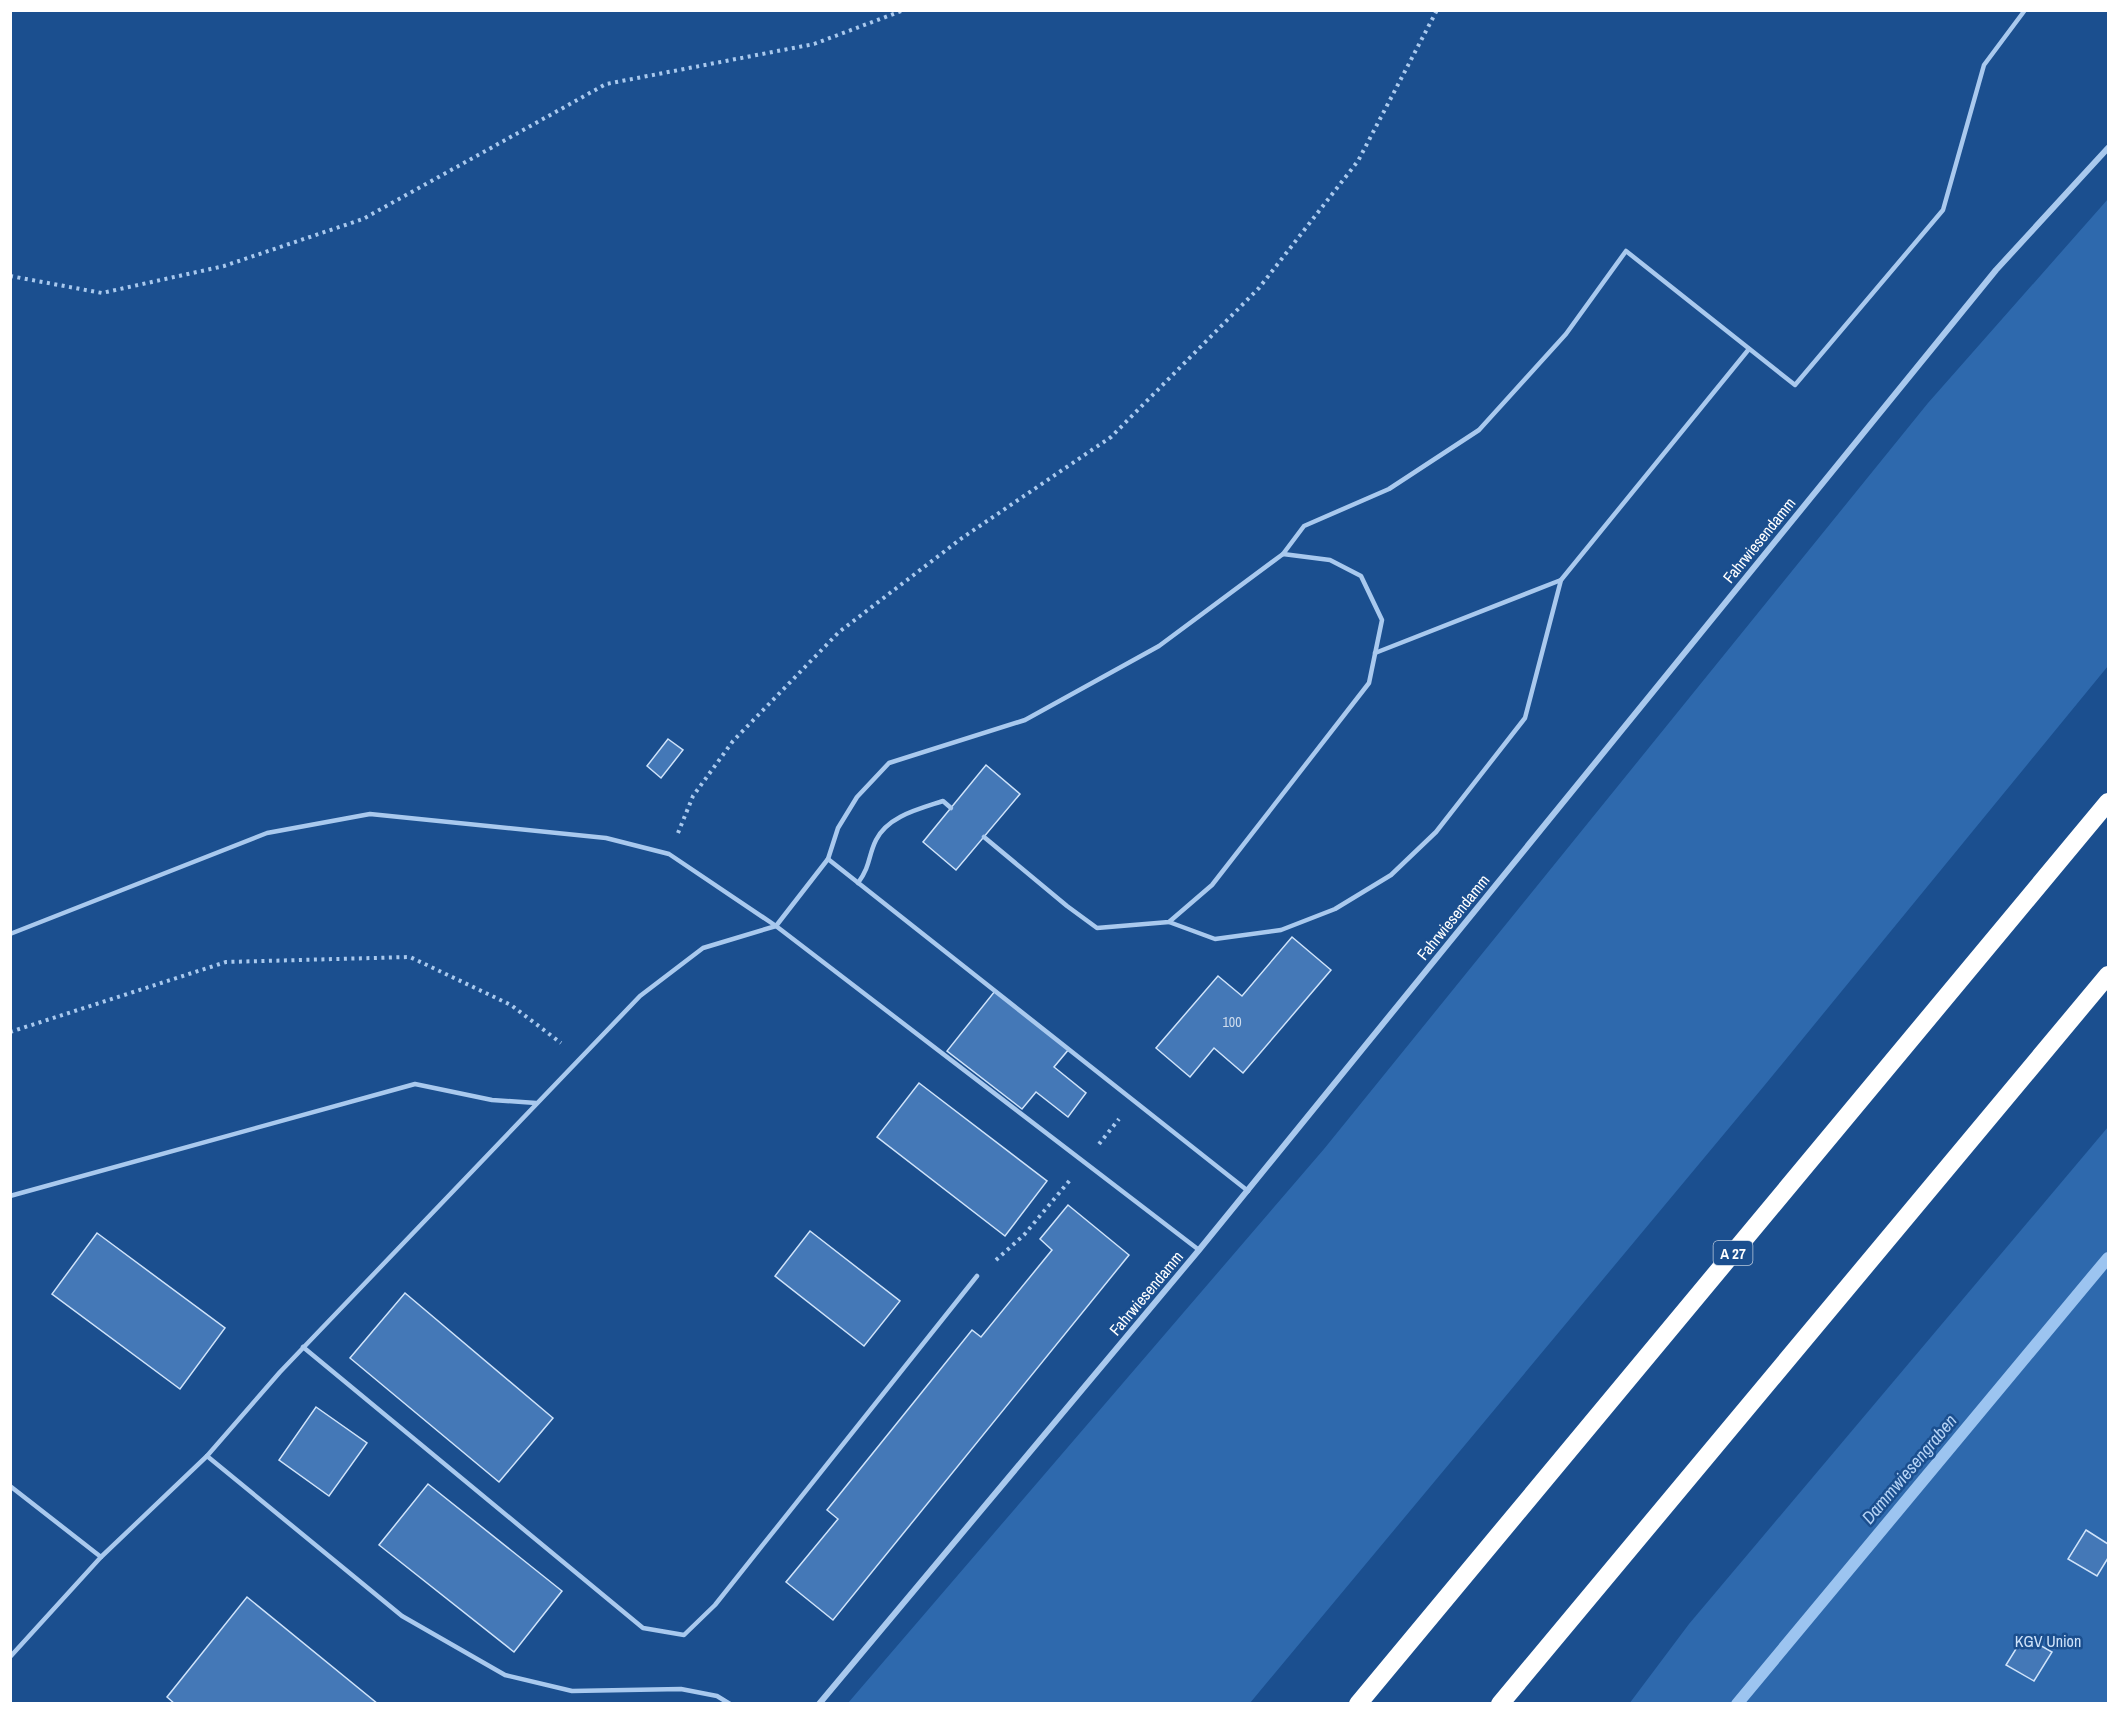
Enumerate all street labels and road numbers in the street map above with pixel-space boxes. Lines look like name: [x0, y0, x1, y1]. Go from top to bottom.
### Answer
street label: Fahrwiesendamm: [1718, 493, 1800, 587]
street label: Fahrwiesendamm: [1412, 870, 1494, 964]
road number: A 27: [1714, 1241, 1752, 1265]
street label: Fahrwiesendamm: [1104, 1246, 1188, 1340]

